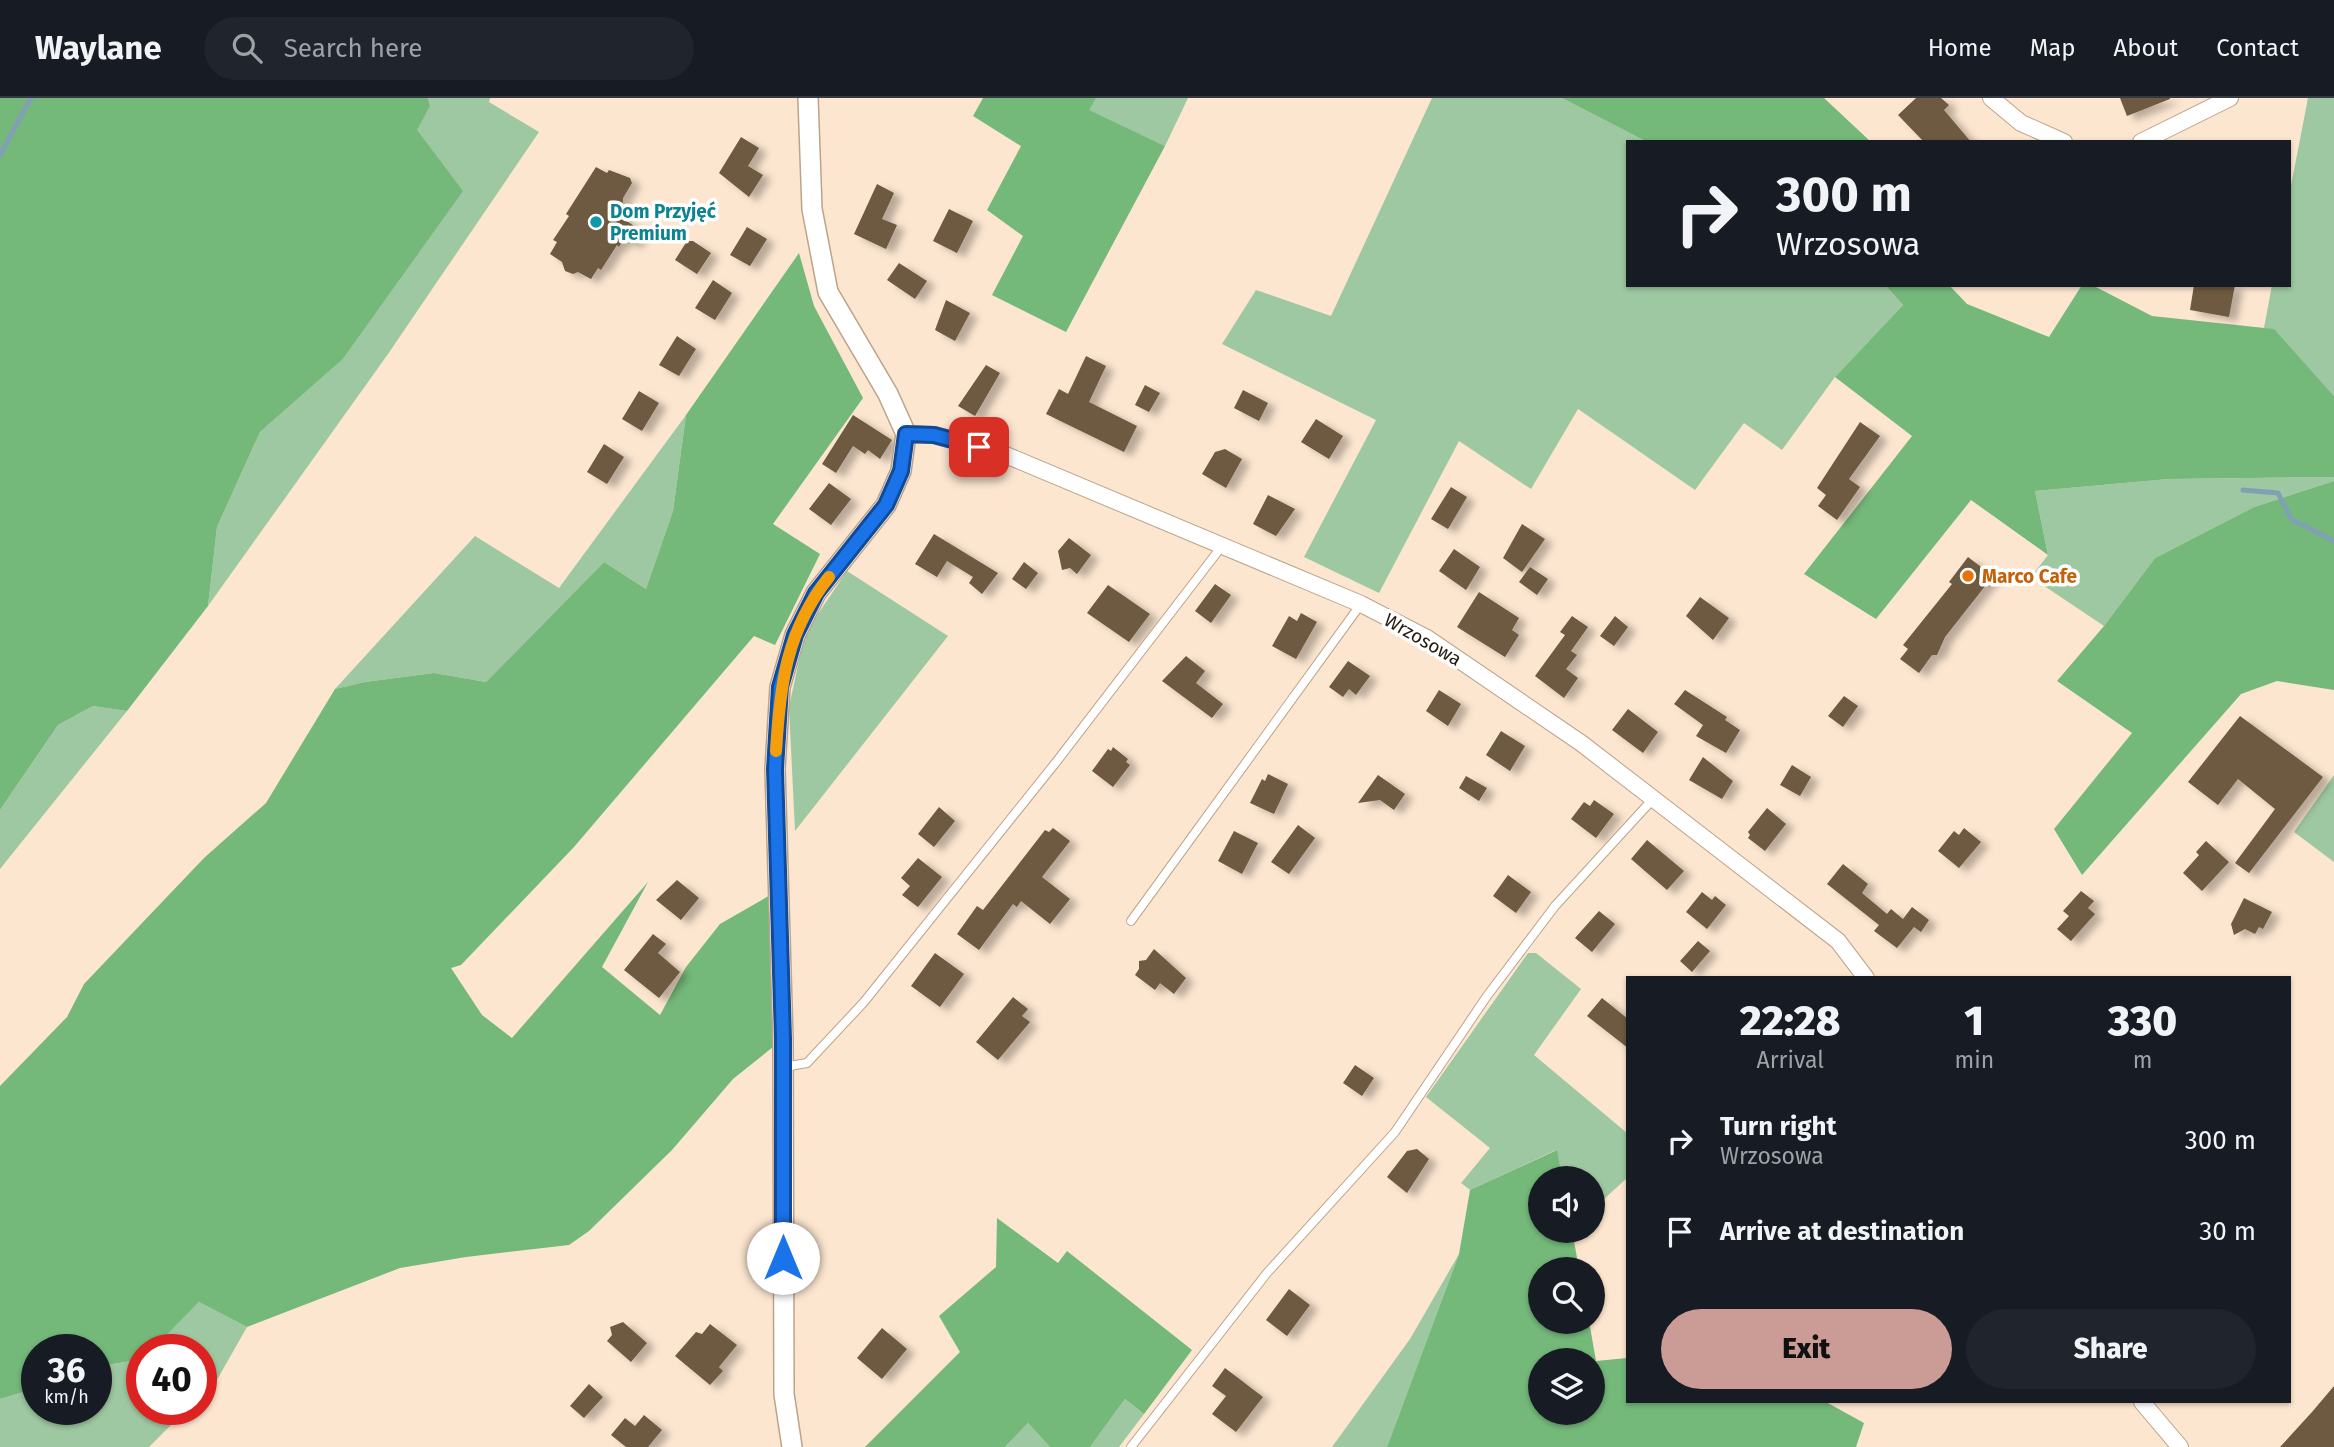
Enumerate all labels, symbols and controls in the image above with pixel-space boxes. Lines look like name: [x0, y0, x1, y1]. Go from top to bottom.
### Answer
search box: [204, 17, 694, 80]
text: Waylane: [35, 28, 162, 68]
icon: search: [228, 29, 266, 67]
text: Search here: [284, 33, 423, 64]
text: Home: [1928, 34, 1992, 62]
text: Map: [2030, 34, 2076, 62]
text: About: [2114, 34, 2178, 62]
text: Contact: [2216, 34, 2299, 62]
text: 300 m: [1776, 165, 1912, 224]
icon: right: [1661, 168, 1752, 259]
place label: Dom Przyjęć Premium: [610, 200, 716, 245]
marker: Dom Przyjęć Premium: [588, 214, 604, 230]
text: Wrzosowa: [1776, 225, 1920, 263]
pin: [949, 417, 1009, 477]
icon: arrive: [960, 428, 998, 466]
place label: Marco Cafe: [1982, 565, 2077, 588]
marker: Marco Cafe: [1960, 568, 1976, 584]
street label: Wrzosowa: [1380, 608, 1466, 671]
text: 22:28: [1740, 996, 1841, 1046]
text: 1: [1964, 996, 1984, 1046]
text: 330: [2108, 996, 2177, 1046]
text: Arrival: [1757, 1046, 1824, 1074]
text: min: [1954, 1046, 1994, 1074]
text: m: [2133, 1046, 2152, 1074]
text: Turn right: [1720, 1111, 1837, 1142]
icon: right: [1661, 1122, 1699, 1160]
text: 300 m: [2185, 1125, 2256, 1156]
text: Wrzosowa: [1720, 1142, 1824, 1170]
map controls: [1528, 1166, 1605, 1425]
button: sound: [1528, 1166, 1605, 1243]
icon: arrive: [1661, 1213, 1699, 1251]
text: Arrive at destination: [1720, 1216, 1964, 1247]
text: 30 m: [2199, 1216, 2256, 1247]
position arrow: [746, 1221, 820, 1295]
button: search: [1528, 1257, 1605, 1334]
button: Exit: [1661, 1309, 1952, 1389]
button: Share: [1966, 1309, 2256, 1389]
speed limit sign: 40: [126, 1334, 217, 1425]
button: layers: [1528, 1348, 1605, 1425]
text: 36: [48, 1349, 85, 1391]
text: km/h: [44, 1386, 89, 1408]

